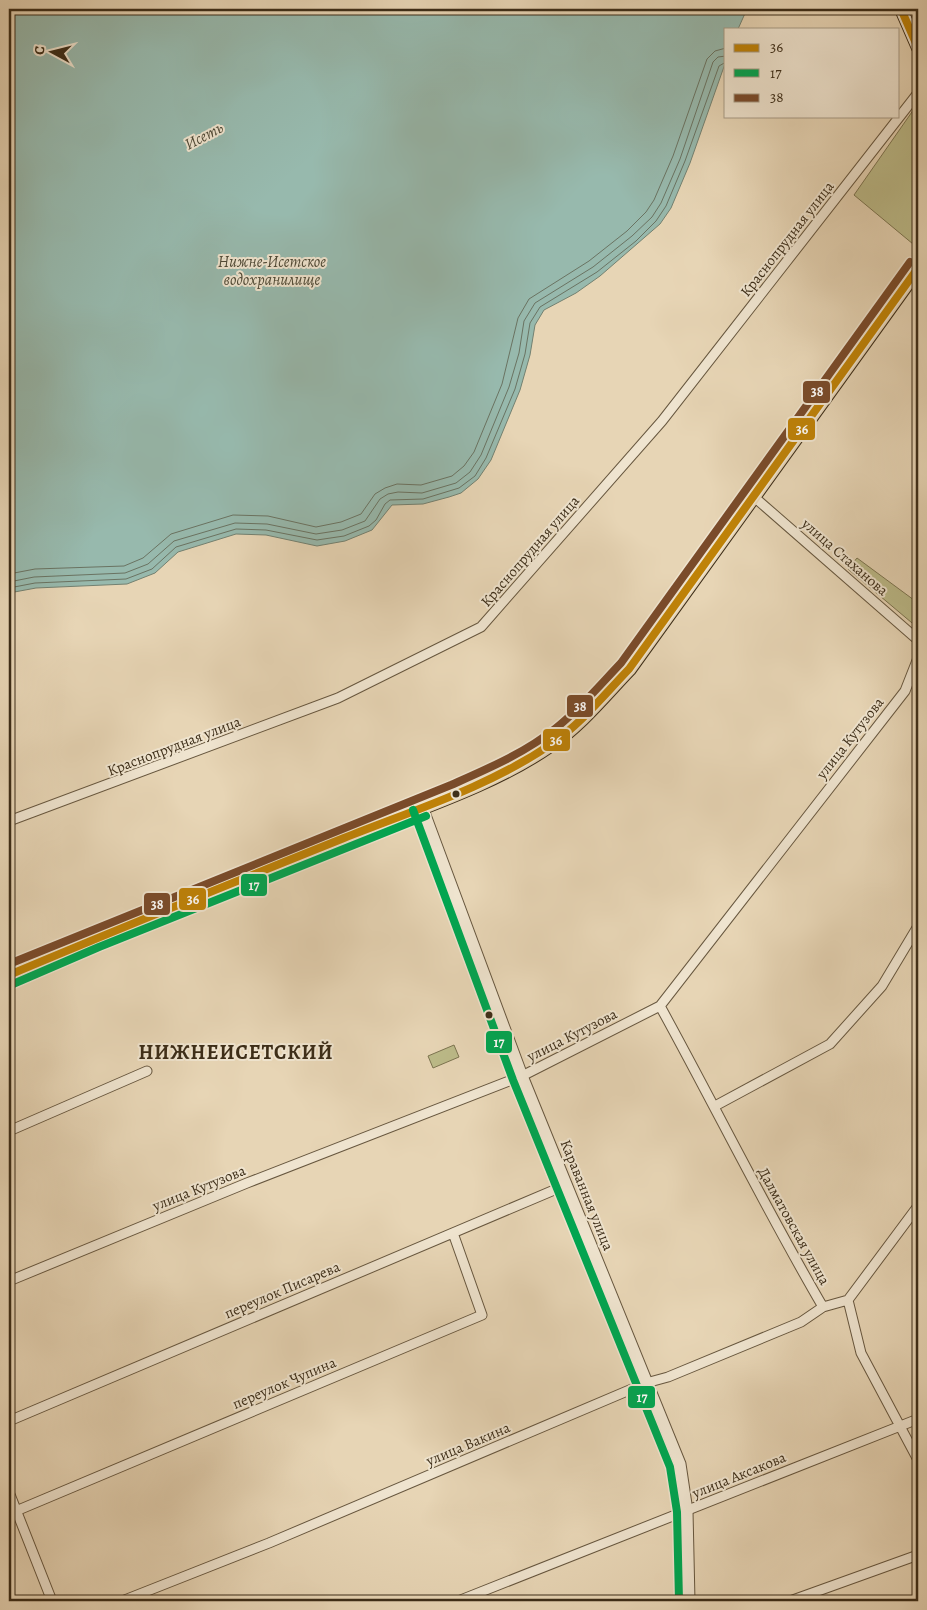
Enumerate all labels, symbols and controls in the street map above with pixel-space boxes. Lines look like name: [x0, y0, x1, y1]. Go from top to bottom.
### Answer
north arrow: [28, 28, 78, 78]
legend: [724, 28, 900, 118]
text: 36: [770, 37, 783, 57]
text: С: [30, 45, 50, 56]
text: 17: [770, 63, 782, 83]
text: 38: [770, 87, 784, 107]
water label: Исеть: [181, 117, 228, 155]
street label: Краснопрудная улица: [736, 177, 838, 301]
water label: Нижне-Исетское водохранилище: [218, 251, 326, 291]
line badge: 38: [802, 380, 831, 404]
text: 38: [811, 382, 824, 401]
line badge: 36: [787, 417, 816, 441]
text: 36: [796, 420, 809, 439]
street label: Краснопрудная улица: [476, 491, 584, 611]
street label: улица Стаханова: [797, 513, 893, 600]
street label: улица Кутузова: [811, 693, 888, 784]
line badge: 38: [566, 694, 594, 718]
text: 38: [574, 697, 587, 716]
street label: Краснопрудная улица: [104, 711, 244, 781]
line badge: 36: [542, 728, 571, 752]
text: 36: [550, 731, 563, 750]
unlabelled marker: [451, 789, 461, 799]
line badge: 17: [240, 873, 268, 897]
text: 17: [249, 876, 260, 895]
line badge: 36: [178, 887, 207, 911]
text: 36: [187, 890, 200, 909]
line badge: 38: [143, 892, 171, 916]
text: 38: [151, 895, 164, 914]
street label: улица Кутузова: [523, 1004, 621, 1067]
unlabelled marker: [484, 1010, 494, 1020]
line badge: 17: [485, 1030, 513, 1054]
text: 17: [494, 1033, 505, 1052]
district label: НИЖНЕИСЕТСКИЙ: [138, 1039, 334, 1066]
street label: Караванная улица: [556, 1137, 618, 1254]
street label: улица Кутузова: [149, 1160, 249, 1216]
street label: Далматовская улица: [753, 1164, 835, 1289]
street label: переулок Писарева: [221, 1257, 343, 1323]
street label: переулок Чупина: [229, 1352, 339, 1414]
line badge: 17: [627, 1385, 656, 1409]
text: 17: [637, 1388, 648, 1407]
street label: улица Вакина: [422, 1417, 513, 1471]
street label: улица Аксакова: [688, 1447, 789, 1503]

